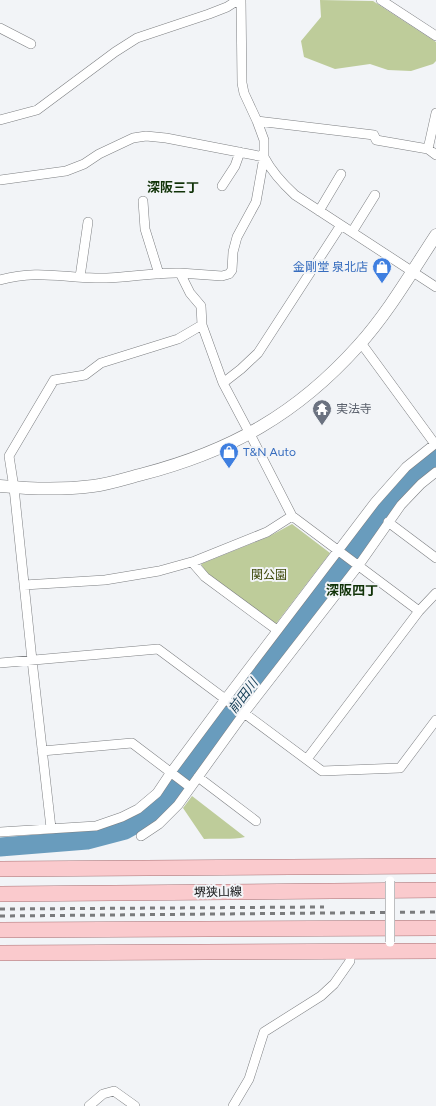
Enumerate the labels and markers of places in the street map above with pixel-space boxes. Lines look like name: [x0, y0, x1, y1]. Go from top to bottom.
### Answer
shop icon: 金剛堂 泉北店: [371, 256, 393, 284]
place label: 金剛堂 泉北店: [293, 260, 368, 274]
temple icon: 実法寺: [311, 398, 333, 426]
place label: 実法寺: [336, 402, 372, 416]
shop icon: T&N Auto: [218, 441, 240, 469]
place label: T&N Auto: [243, 445, 296, 459]

